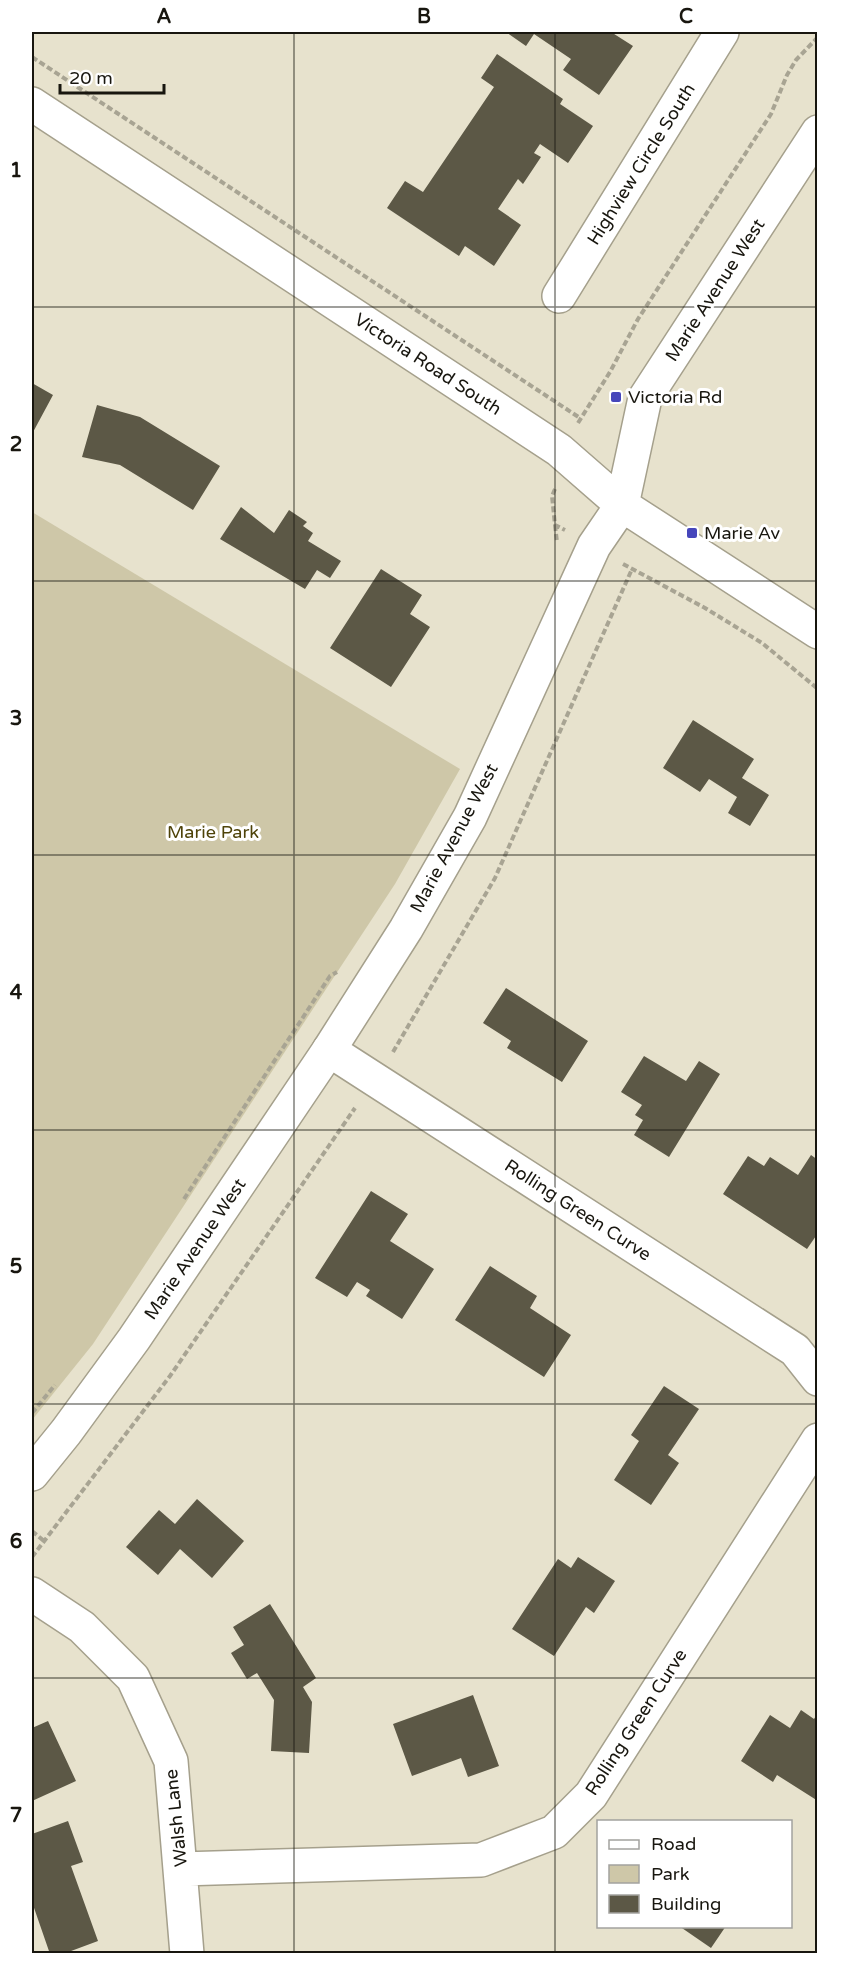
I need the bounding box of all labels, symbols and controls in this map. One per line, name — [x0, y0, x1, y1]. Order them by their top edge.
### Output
text: A — [157, 5, 172, 29]
text: B — [417, 5, 431, 29]
text: C — [679, 5, 693, 29]
scale bar — [60, 57, 164, 95]
text: 20 m — [69, 67, 113, 89]
street label: Highview Circle South — [582, 79, 700, 249]
text: 1 — [10, 159, 22, 183]
street label: Marie Avenue West — [661, 214, 769, 366]
street label: Victoria Road South — [350, 308, 506, 420]
place label: Victoria Rd — [628, 386, 722, 408]
marker: Victoria Rd — [609, 390, 623, 404]
text: 2 — [10, 433, 22, 457]
place label: Marie Av — [704, 522, 781, 544]
marker: Marie Av — [685, 526, 699, 540]
text: 3 — [10, 707, 22, 731]
street label: Marie Avenue West — [405, 760, 503, 916]
park label: Marie Park — [167, 821, 259, 843]
text: 4 — [10, 981, 23, 1005]
street label: Rolling Green Curve — [501, 1154, 655, 1266]
street label: Marie Avenue West — [140, 1174, 251, 1324]
text: 5 — [10, 1255, 22, 1279]
text: 6 — [10, 1530, 22, 1554]
street label: Rolling Green Curve — [580, 1645, 692, 1799]
street label: Walsh Lane — [160, 1768, 192, 1868]
text: 7 — [10, 1804, 22, 1828]
legend — [597, 1820, 792, 1928]
text: Road — [651, 1833, 696, 1855]
text: Park — [651, 1863, 690, 1885]
text: Building — [651, 1893, 721, 1915]

